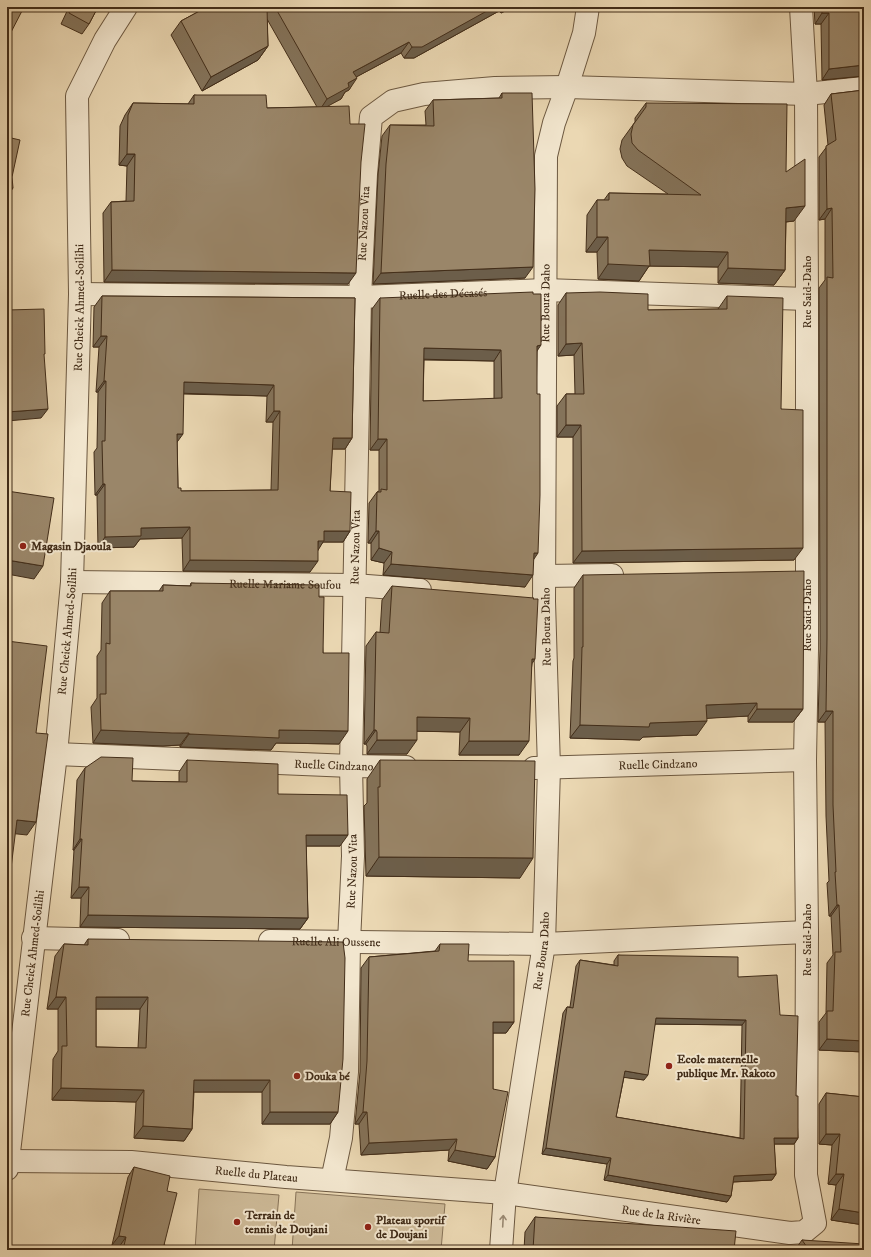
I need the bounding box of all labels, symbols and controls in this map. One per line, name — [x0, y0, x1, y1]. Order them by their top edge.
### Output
street label: Rue Nazou Vita — [355, 185, 373, 261]
street label: Rue Cheick Ahmed-Soilihi — [71, 244, 88, 372]
street label: Rue Said-Daho — [800, 255, 815, 328]
street label: Rue Boura Daho — [538, 264, 554, 343]
street label: Ruelle des Décasés — [399, 285, 487, 304]
street label: Rue Nazou Vita — [347, 509, 364, 585]
place label: Magasin Djaoula — [31, 539, 112, 554]
marker: Magasin Djaoula — [18, 541, 28, 551]
street label: Rue Cheick Ahmed-Soilihi — [55, 568, 80, 696]
street label: Ruelle Mariame Soufou — [229, 577, 341, 593]
street label: Rue Said-Daho — [800, 579, 815, 652]
street label: Rue Boura Daho — [538, 587, 555, 667]
street label: Ruelle Cindzano — [618, 756, 698, 774]
street label: Ruelle Cindzano — [294, 757, 374, 774]
street label: Rue Nazou Vita — [344, 833, 361, 909]
street label: Rue Cheick Ahmed-Soilihi — [18, 889, 48, 1018]
street label: Rue Said-Daho — [800, 903, 815, 976]
street label: Rue Boura Daho — [530, 911, 553, 991]
street label: Ruelle Ali Oussene — [291, 934, 381, 950]
place label: Ecole maternelle publique Mr. Rakoto — [676, 1052, 776, 1081]
marker: Ecole maternelle publique Mr. Rakoto — [664, 1061, 674, 1071]
place label: Douka bé — [305, 1069, 351, 1084]
marker: Douka bé — [292, 1071, 302, 1081]
street label: Ruelle du Plateau — [214, 1163, 299, 1186]
street label: Rue de la Rivière — [620, 1202, 702, 1228]
place label: Terrain de tennis de Doujani — [244, 1208, 327, 1237]
place label: Plateau sportif de Doujani — [376, 1213, 447, 1242]
one-way arrow — [500, 1215, 507, 1228]
marker: Terrain de tennis de Doujani — [232, 1217, 242, 1227]
marker: Plateau sportif de Doujani — [363, 1222, 373, 1232]

